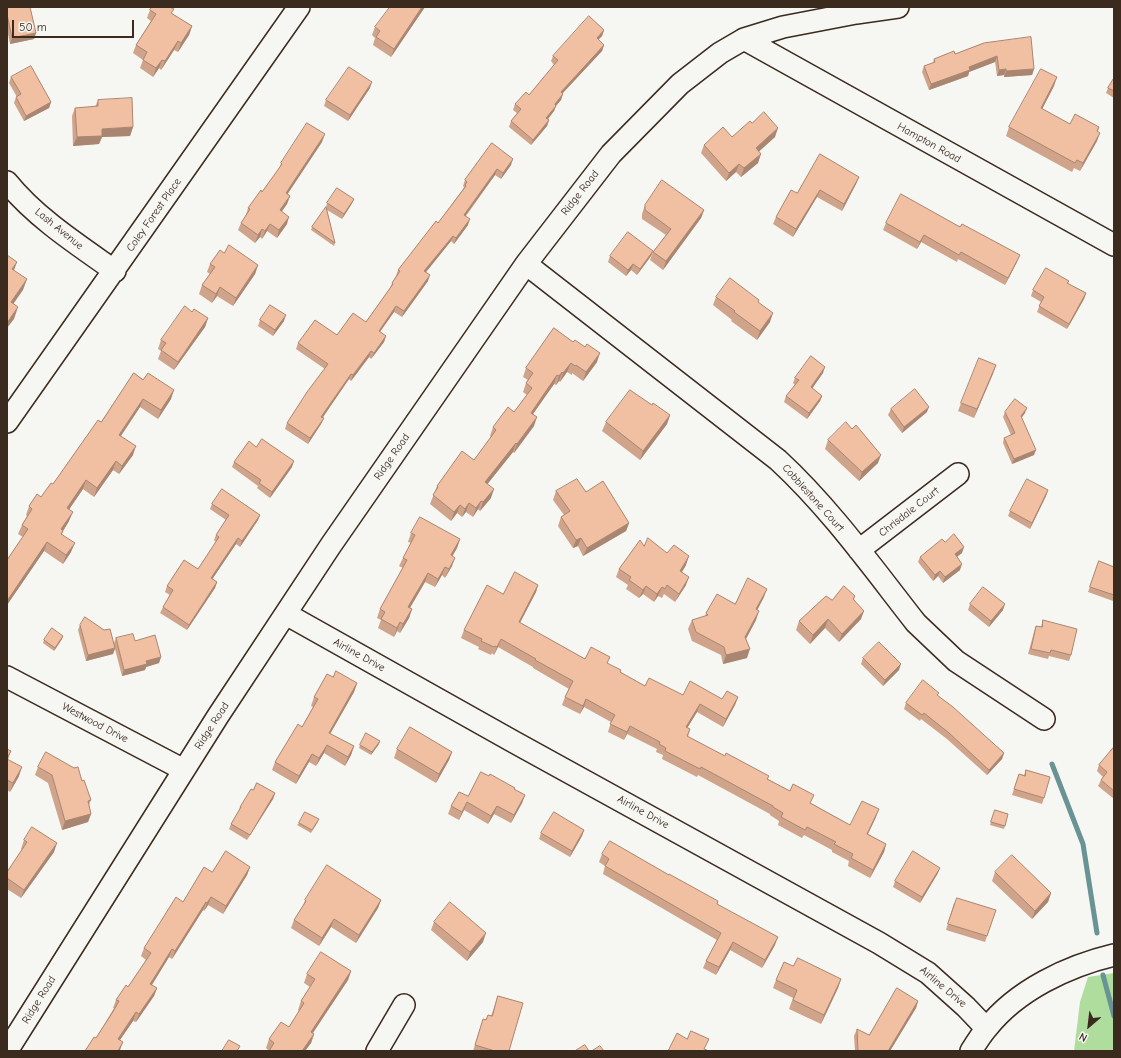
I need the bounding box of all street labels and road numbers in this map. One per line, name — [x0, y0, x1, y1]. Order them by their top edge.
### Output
street label: Hampton Road — [895, 120, 963, 166]
street label: Ridge Road — [558, 168, 602, 218]
street label: Coley Forest Place — [124, 176, 184, 254]
street label: Lash Avenue — [32, 205, 86, 253]
street label: Ridge Road — [371, 431, 413, 483]
street label: Cobblestone Court — [779, 461, 847, 535]
street label: Chrisdale Court — [876, 484, 942, 540]
street label: Airline Drive — [331, 635, 387, 675]
street label: Westwood Drive — [60, 700, 130, 746]
street label: Ridge Road — [192, 700, 232, 752]
street label: Airline Drive — [615, 792, 671, 832]
street label: Airline Drive — [917, 964, 969, 1010]
street label: Ridge Road — [19, 974, 59, 1026]

